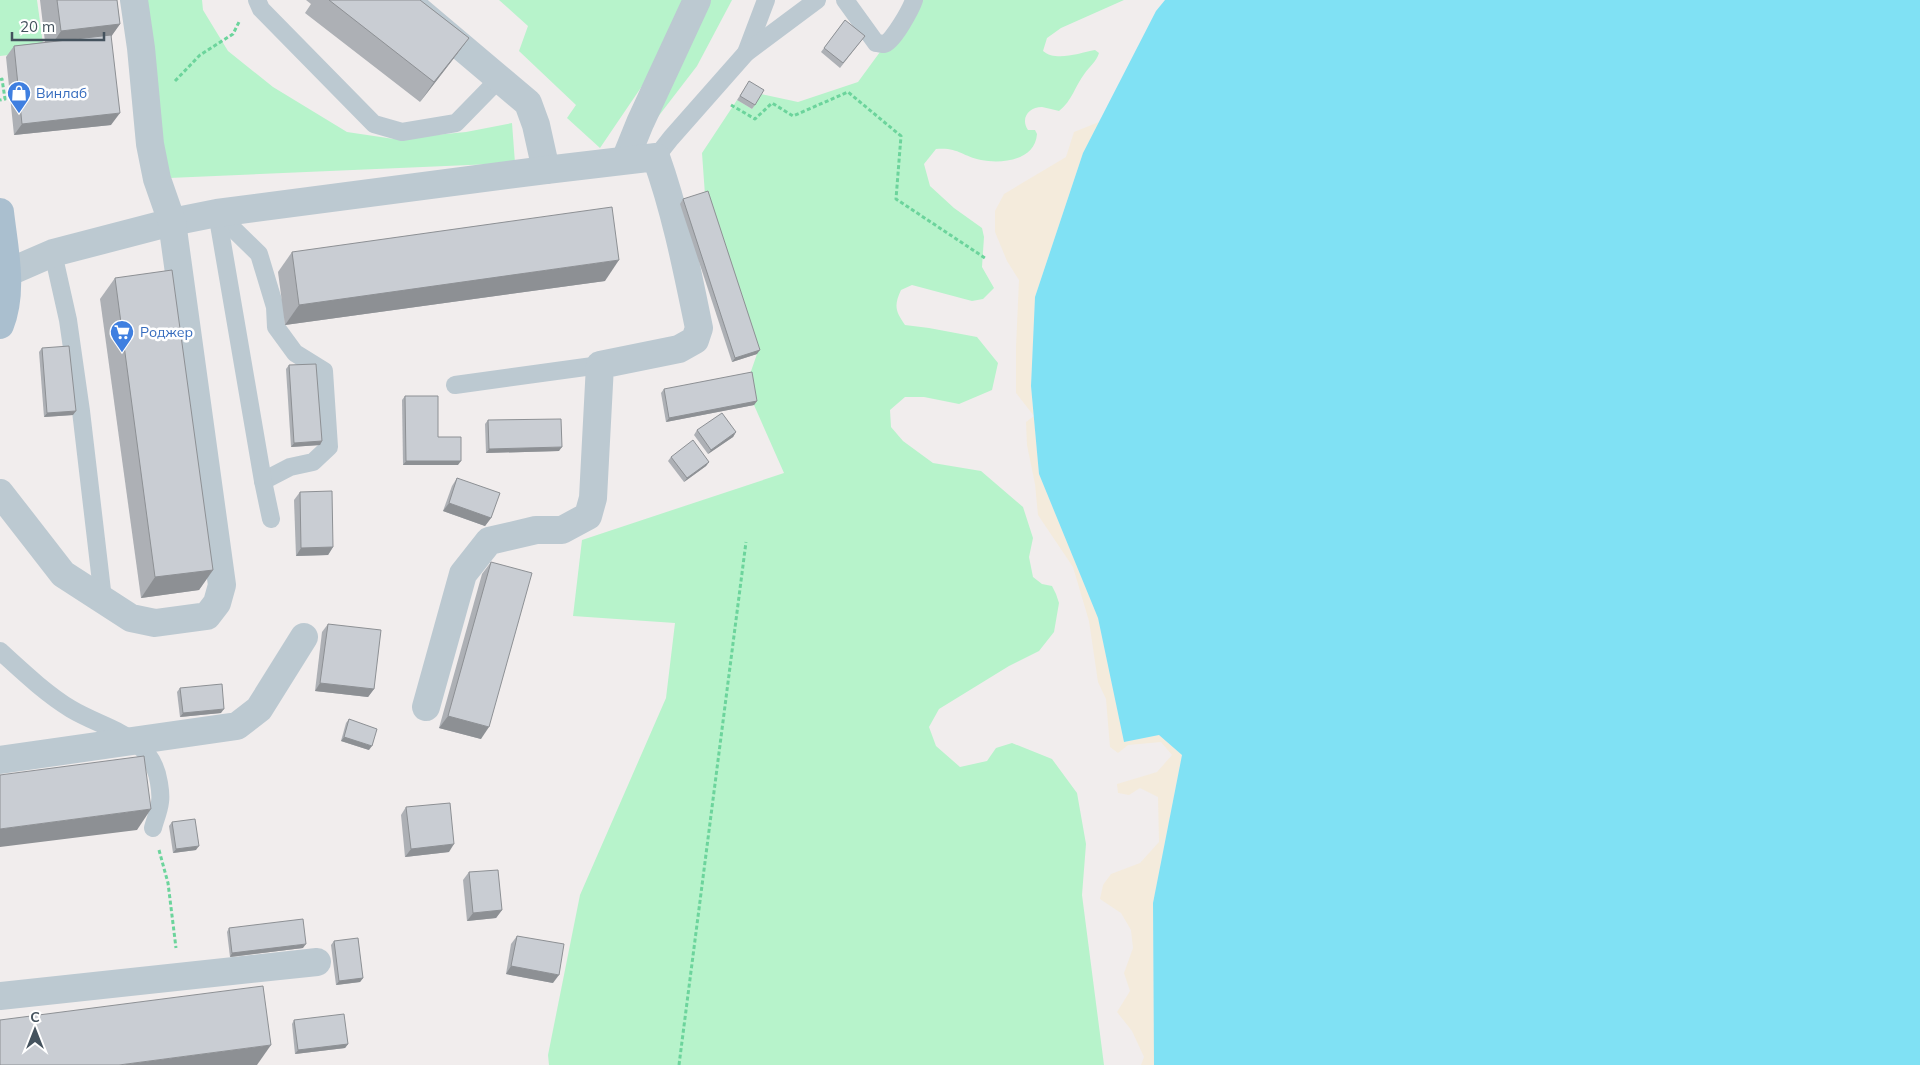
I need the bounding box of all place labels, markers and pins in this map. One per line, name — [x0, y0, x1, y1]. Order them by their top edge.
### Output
shop icon: Винлаб — [6, 80, 32, 114]
place label: Винлаб — [36, 84, 87, 102]
supermarket icon: Роджер — [109, 319, 135, 353]
place label: Роджер — [140, 323, 193, 341]

